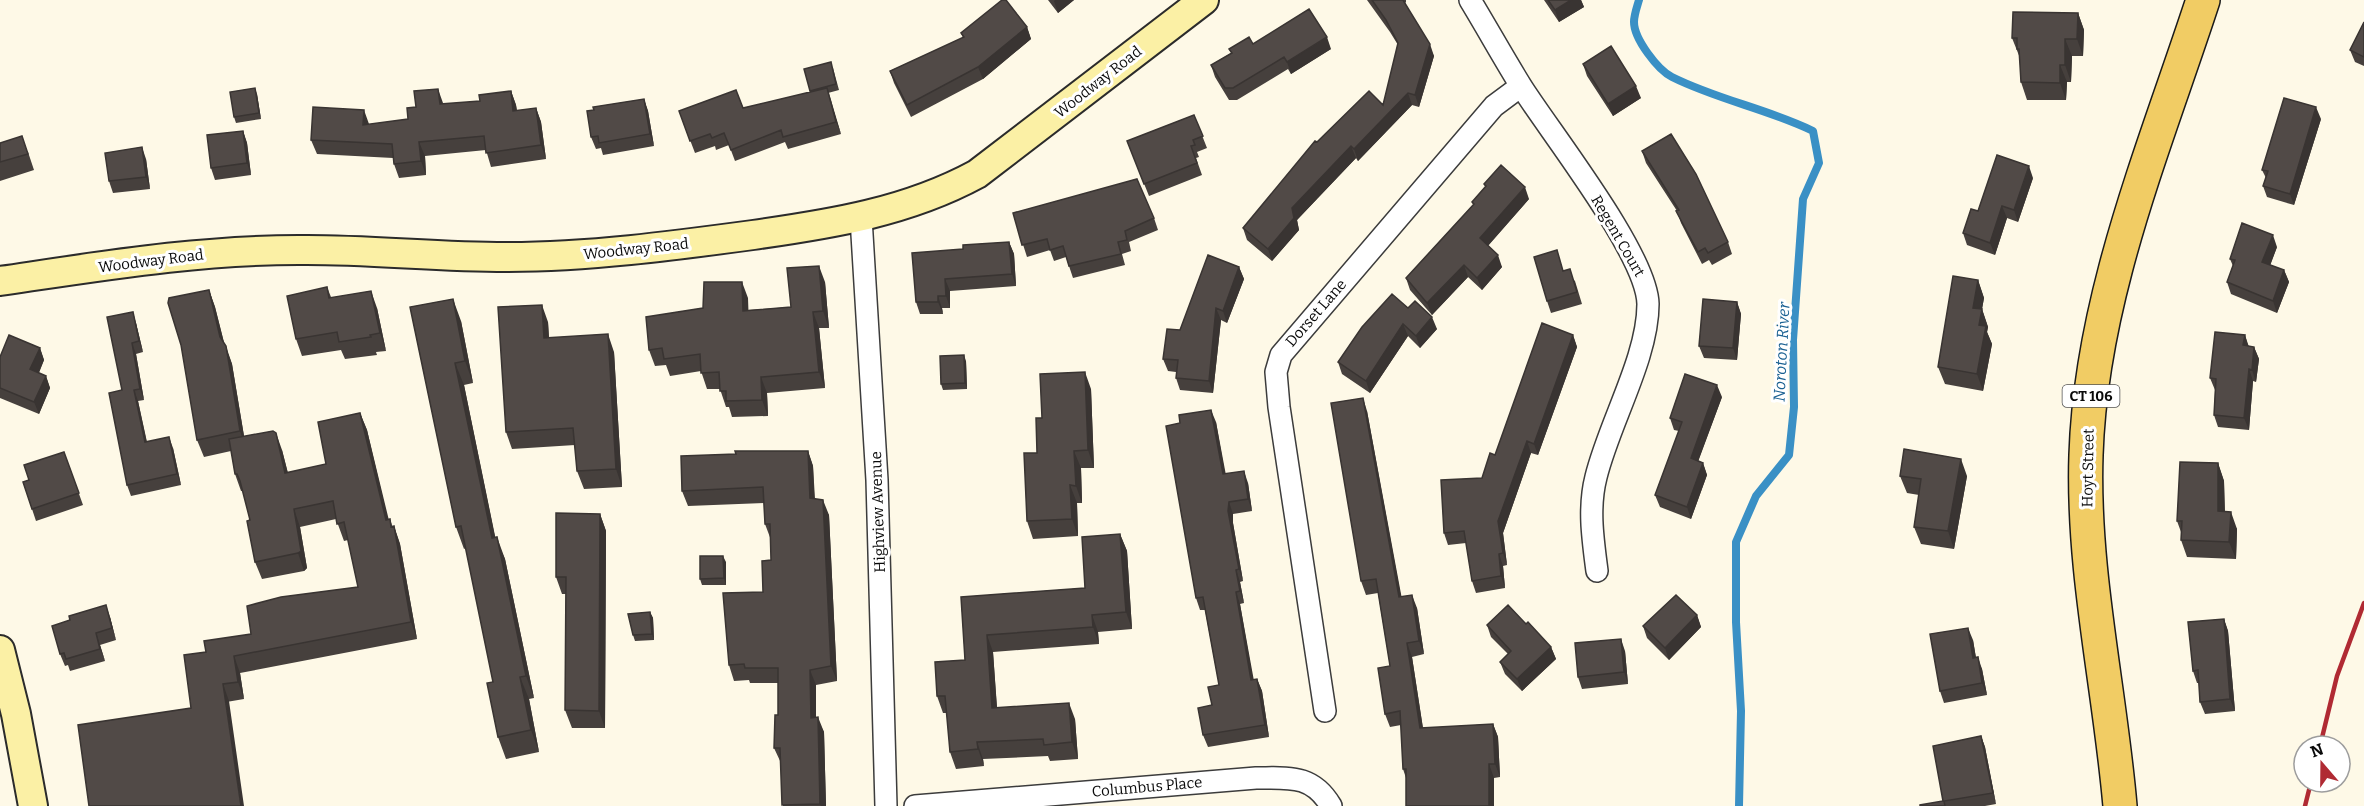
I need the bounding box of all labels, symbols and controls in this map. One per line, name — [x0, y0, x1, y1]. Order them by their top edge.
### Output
street label: Woodway Road — [1051, 42, 1145, 122]
street label: Regent Court — [1587, 192, 1649, 281]
street label: Woodway Road — [582, 235, 690, 263]
street label: Woodway Road — [97, 246, 205, 276]
street label: Dorset Lane — [1282, 276, 1350, 350]
water label: Noroton River — [1769, 300, 1794, 402]
road number: CT 106 — [2062, 385, 2120, 407]
street label: Hoyt Street — [2078, 428, 2098, 508]
street label: Highview Avenue — [867, 451, 889, 573]
north arrow — [2292, 734, 2352, 794]
text: N — [2308, 739, 2326, 761]
street label: Columbus Place — [1091, 773, 1203, 801]

